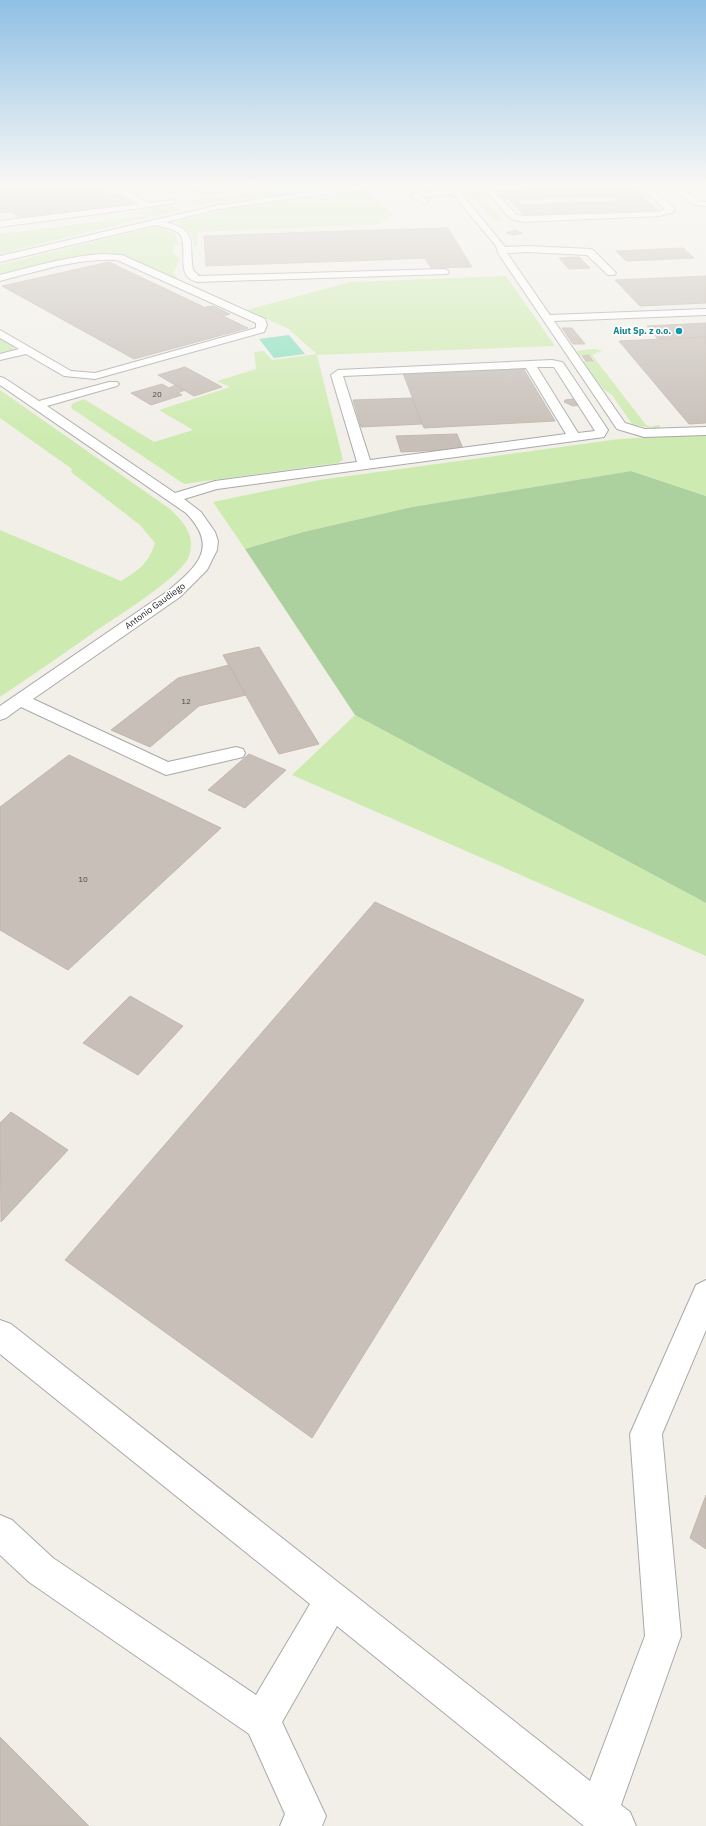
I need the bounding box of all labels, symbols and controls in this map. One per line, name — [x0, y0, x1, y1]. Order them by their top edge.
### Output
place label: Aiut Sp. z o.o. — [613, 325, 671, 336]
marker: Aiut Sp. z o.o. — [674, 326, 684, 336]
house number: 20 — [152, 389, 162, 399]
street label: Antonio Gaudiego — [122, 580, 187, 631]
house number: 12 — [181, 696, 191, 706]
house number: 10 — [78, 874, 88, 884]

